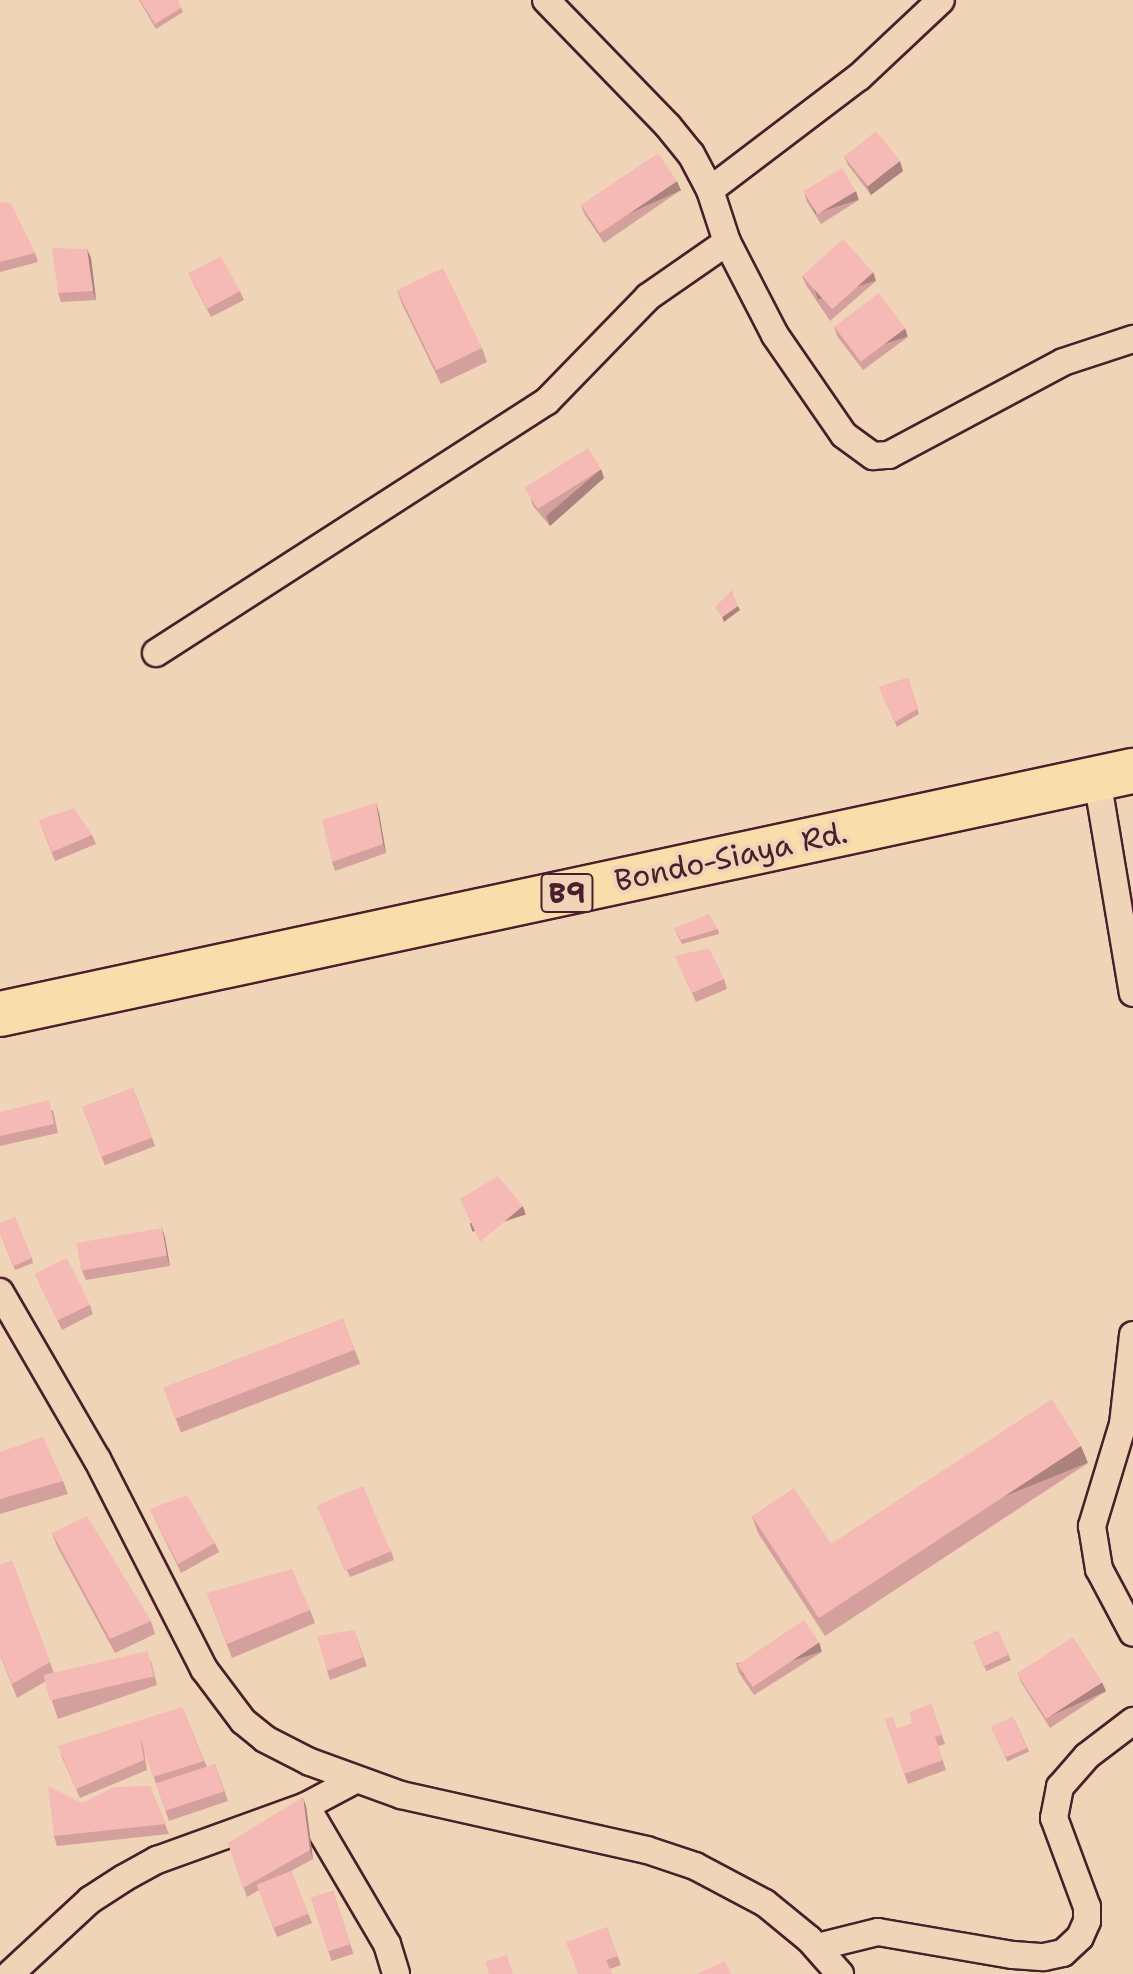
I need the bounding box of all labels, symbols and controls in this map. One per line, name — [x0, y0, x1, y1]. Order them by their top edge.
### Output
street label: Bondo-Siaya Rd. — [611, 815, 851, 899]
road number: B9 — [539, 869, 595, 917]

